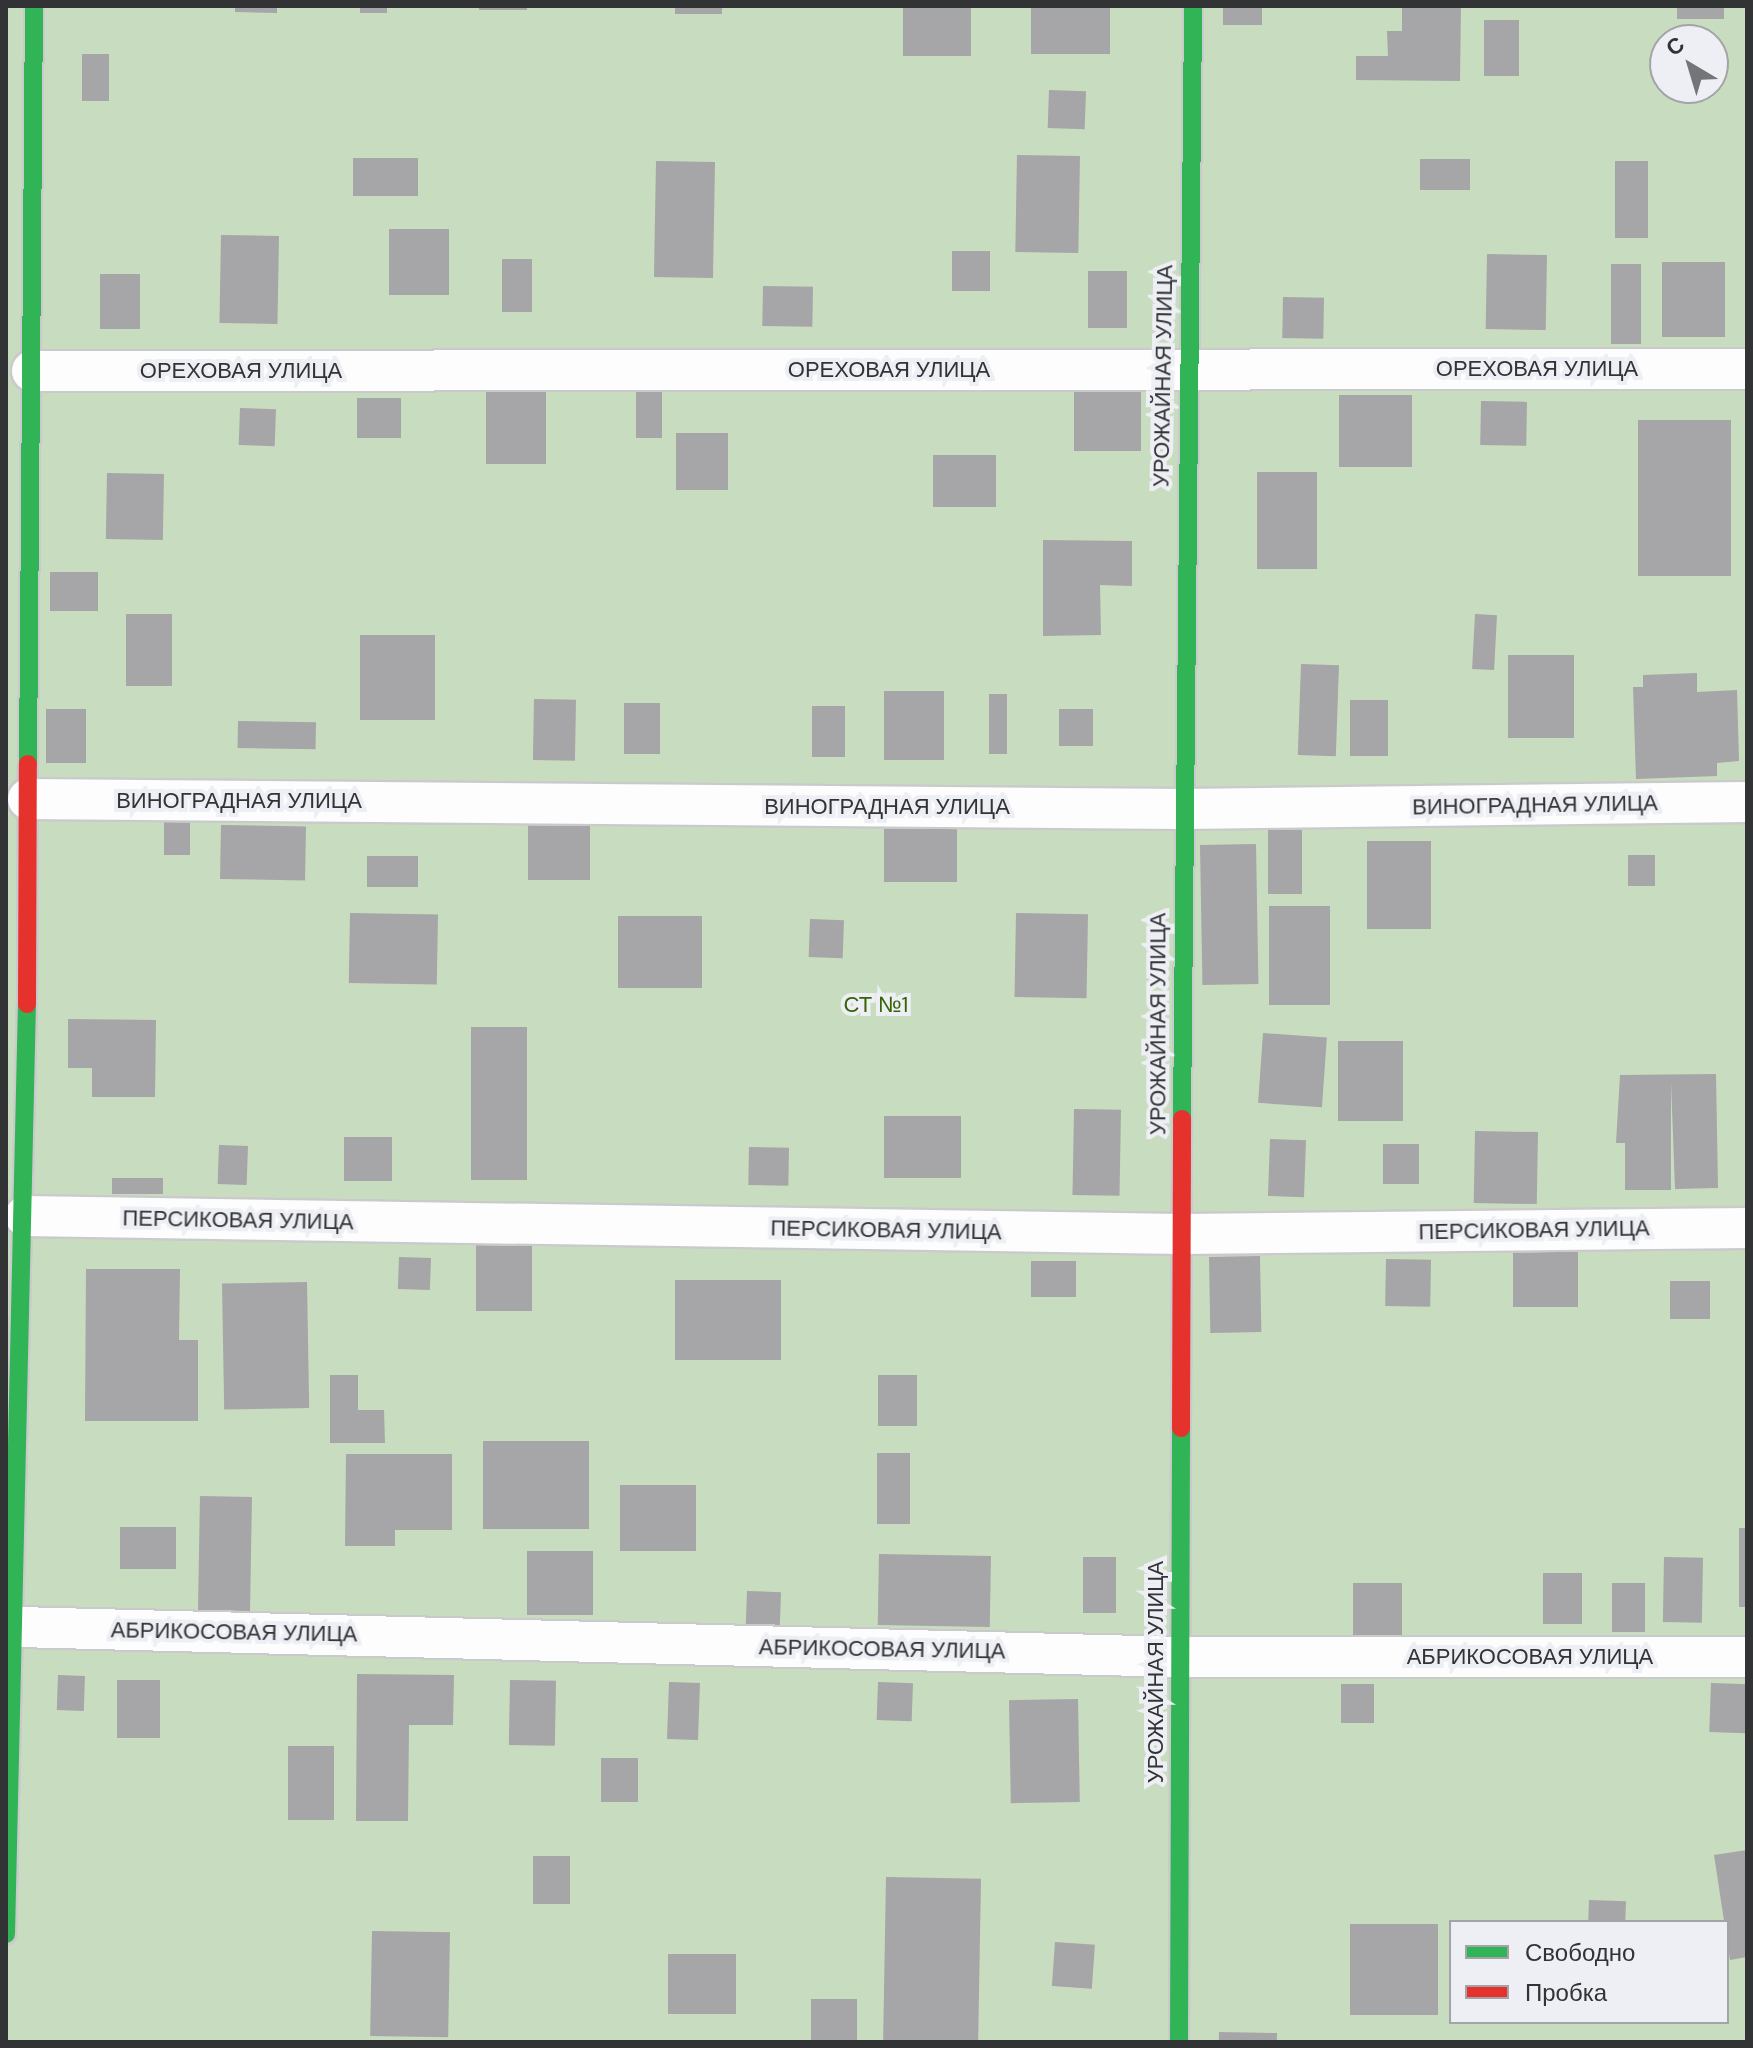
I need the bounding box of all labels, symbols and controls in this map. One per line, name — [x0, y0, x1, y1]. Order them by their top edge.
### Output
north arrow — [1649, 24, 1729, 104]
text: С — [1660, 30, 1690, 63]
street label: УРОЖАЙНАЯ УЛИЦА — [1148, 265, 1178, 487]
street label: ОРЕХОВАЯ УЛИЦА — [1436, 356, 1638, 382]
street label: ОРЕХОВАЯ УЛИЦА — [788, 357, 990, 383]
street label: ОРЕХОВАЯ УЛИЦА — [140, 358, 342, 384]
street label: ВИНОГРАДНАЯ УЛИЦА — [116, 788, 362, 814]
street label: ВИНОГРАДНАЯ УЛИЦА — [1412, 790, 1658, 820]
street label: ВИНОГРАДНАЯ УЛИЦА — [764, 794, 1010, 820]
street label: УРОЖАЙНАЯ УЛИЦА — [1145, 913, 1171, 1135]
park label: СТ №1 — [844, 992, 908, 1018]
street label: ПЕРСИКОВАЯ УЛИЦА — [122, 1205, 354, 1235]
street label: ПЕРСИКОВАЯ УЛИЦА — [770, 1215, 1002, 1245]
street label: ПЕРСИКОВАЯ УЛИЦА — [1418, 1215, 1650, 1245]
street label: УРОЖАЙНАЯ УЛИЦА — [1143, 1561, 1169, 1783]
street label: АБРИКОСОВАЯ УЛИЦА — [110, 1617, 358, 1647]
street label: АБРИКОСОВАЯ УЛИЦА — [758, 1634, 1006, 1664]
street label: АБРИКОСОВАЯ УЛИЦА — [1407, 1644, 1653, 1670]
legend — [1449, 1920, 1729, 2024]
text: Свободно — [1525, 1937, 1635, 1968]
text: Пробка — [1525, 1977, 1607, 2008]

